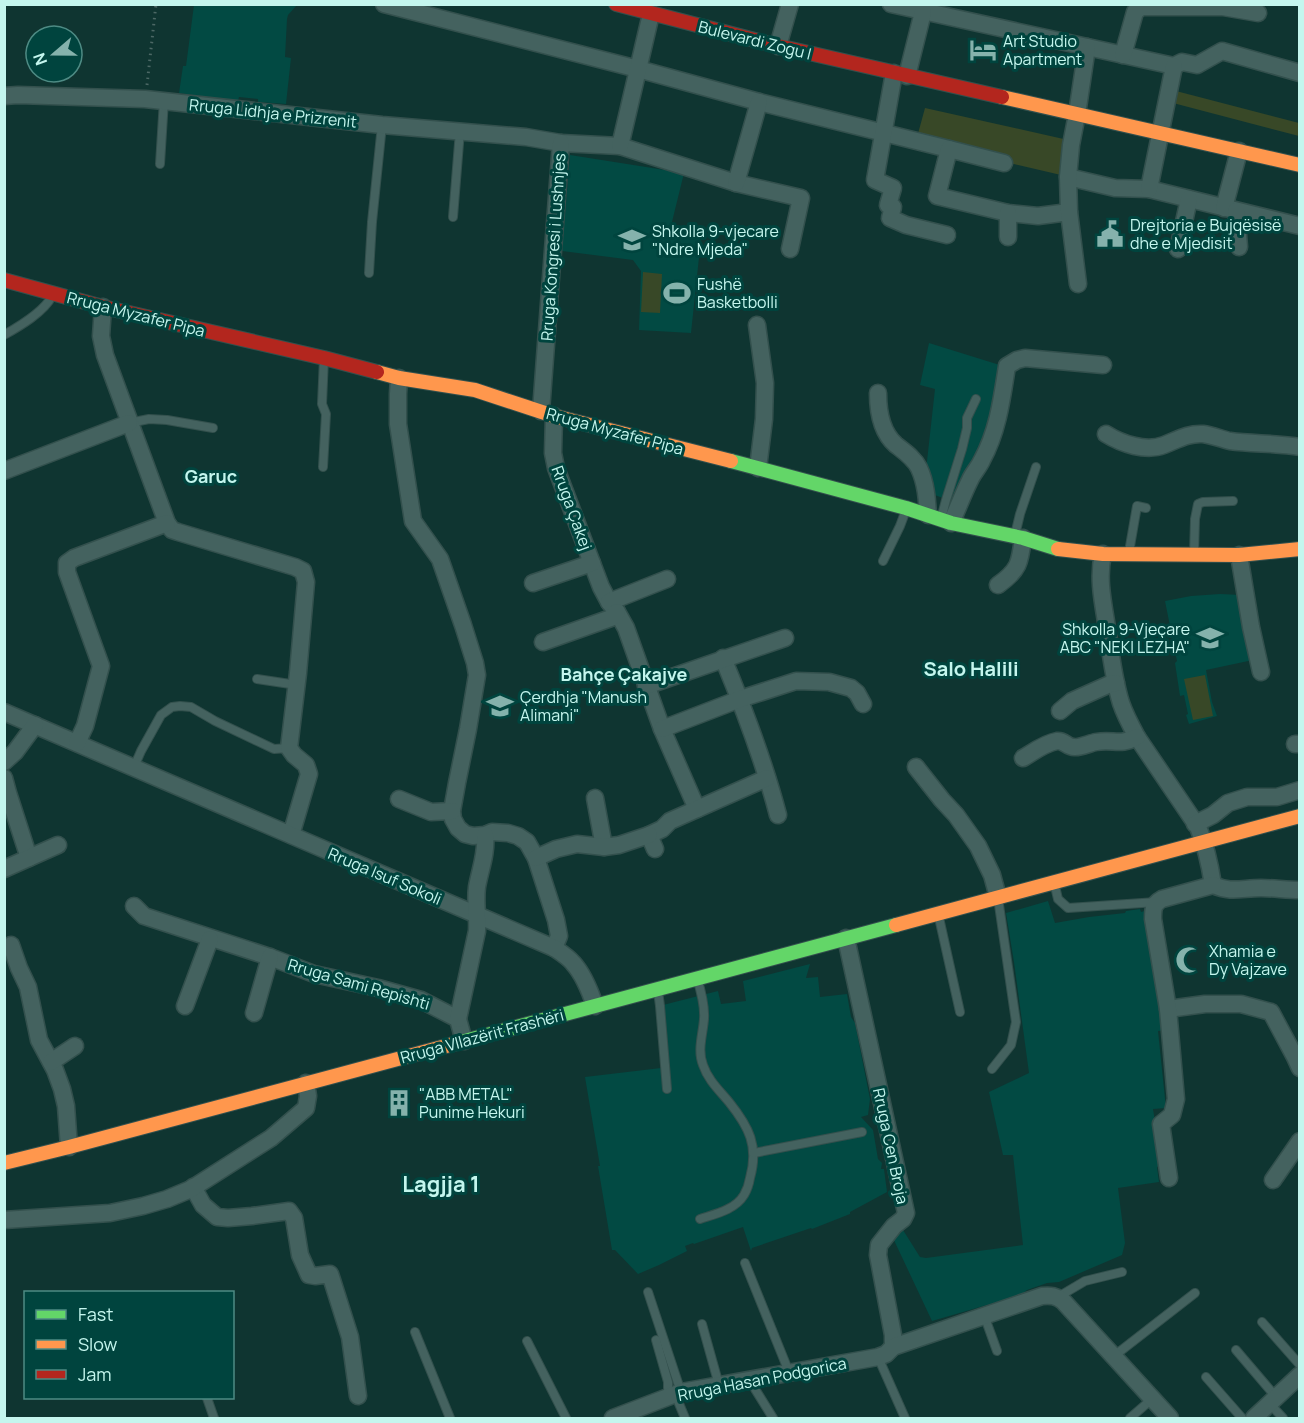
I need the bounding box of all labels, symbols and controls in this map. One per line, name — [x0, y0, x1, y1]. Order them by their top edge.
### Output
street label: Bulevardi Zogu I — [696, 15, 814, 65]
north arrow — [24, 24, 84, 84]
place label: Art Studio Apartment — [1003, 30, 1082, 70]
hotel icon: Art Studio Apartment — [968, 35, 998, 65]
text: N — [28, 50, 52, 68]
street label: Rruga Lidhja e Prizrenit — [188, 93, 358, 133]
street label: Rruga Kongresi i Lushnjes — [535, 152, 571, 342]
place label: Drejtoria e Bujqësisë dhe e Mjedisit — [1130, 214, 1281, 254]
public building icon: Drejtoria e Bujqësisë dhe e Mjedisit — [1095, 219, 1125, 249]
place label: Shkolla 9-vjecare "Ndre Mjeda" — [652, 220, 779, 260]
school or university icon: Shkolla 9-vjecare "Ndre Mjeda" — [617, 225, 647, 255]
place label: Fushë Basketbolli — [697, 273, 778, 313]
sports icon: Fushë Basketbolli — [662, 278, 692, 308]
street label: Rruga Myzafer Pipa — [65, 286, 207, 342]
street label: Rruga Myzafer Pipa — [544, 402, 686, 460]
street label: Rruga Çakej — [547, 463, 597, 553]
district label: Garuc — [185, 464, 237, 488]
place label: Shkolla 9-Vjeçare ABC "NEKI LEZHA" — [1060, 618, 1190, 658]
school or university icon: Shkolla 9-Vjeçare ABC "NEKI LEZHA" — [1195, 623, 1225, 653]
district label: Salo Halili — [923, 655, 1019, 682]
district label: Bahçe Çakajve — [561, 662, 688, 686]
place label: Çerdhja "Manush Alimani" — [520, 686, 647, 726]
school or university icon: Çerdhja "Manush Alimani" — [485, 691, 515, 721]
street label: Rruga Isuf Sokoli — [325, 842, 445, 910]
place label: Xhamia e Dy Vajzave — [1209, 940, 1287, 980]
mosque icon: Xhamia e Dy Vajzave — [1174, 945, 1204, 975]
street label: Rruga Sami Repishti — [285, 953, 433, 1015]
street label: Rruga Vllazërit Frashëri — [398, 1004, 566, 1068]
place label: "ABB METAL" Punime Hekuri — [419, 1083, 525, 1123]
street label: Rruga Cen Broja — [868, 1086, 914, 1206]
building icon: "ABB METAL" Punime Hekuri — [384, 1088, 414, 1118]
district label: Lagjja 1 — [402, 1169, 480, 1199]
legend — [24, 1291, 234, 1399]
text: Fast — [78, 1302, 113, 1326]
text: Slow — [78, 1332, 118, 1356]
street label: Rruga Hasan Podgorica — [676, 1352, 848, 1406]
text: Jam — [78, 1362, 112, 1386]

